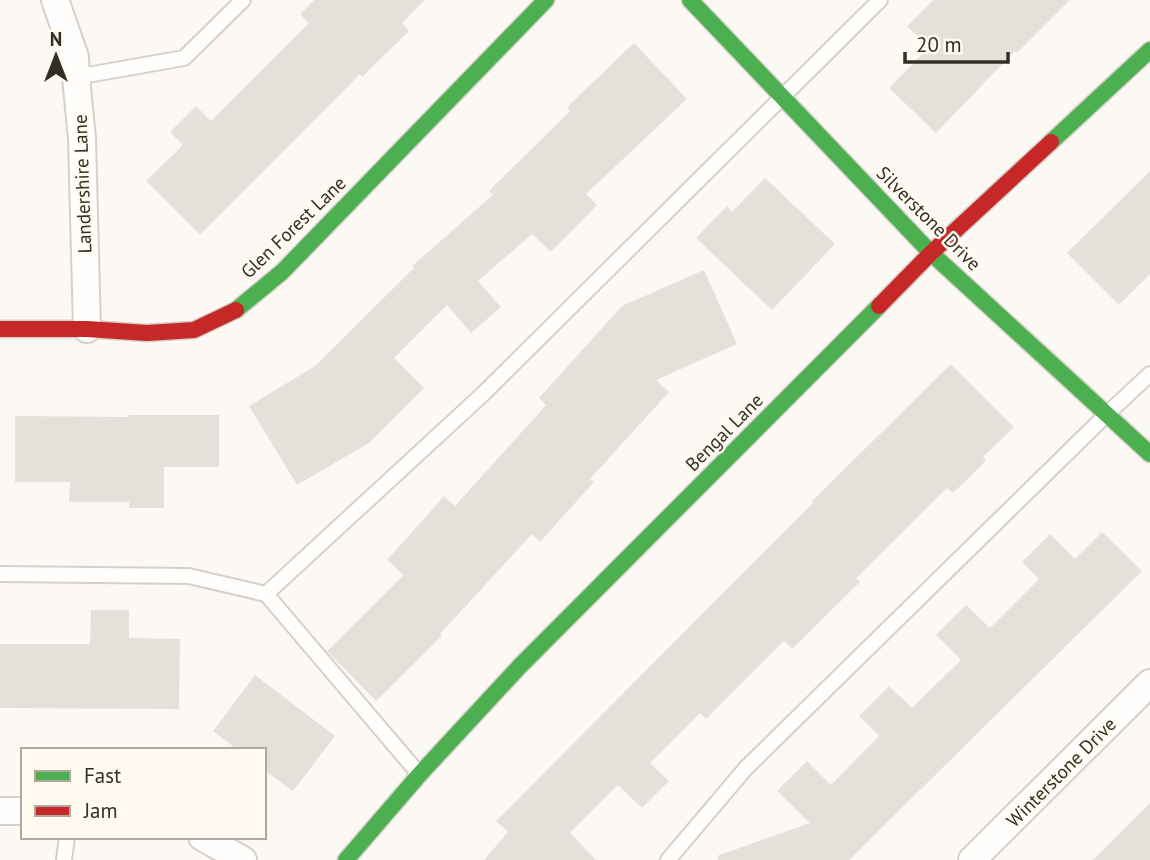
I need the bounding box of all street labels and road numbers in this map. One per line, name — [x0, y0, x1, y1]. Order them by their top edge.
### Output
street label: Landershire Lane — [68, 114, 96, 254]
street label: Silverstone Drive — [872, 161, 986, 275]
street label: Glen Forest Lane — [235, 171, 351, 283]
street label: Bengal Lane — [680, 388, 768, 476]
street label: Winterstone Drive — [1001, 712, 1121, 832]

